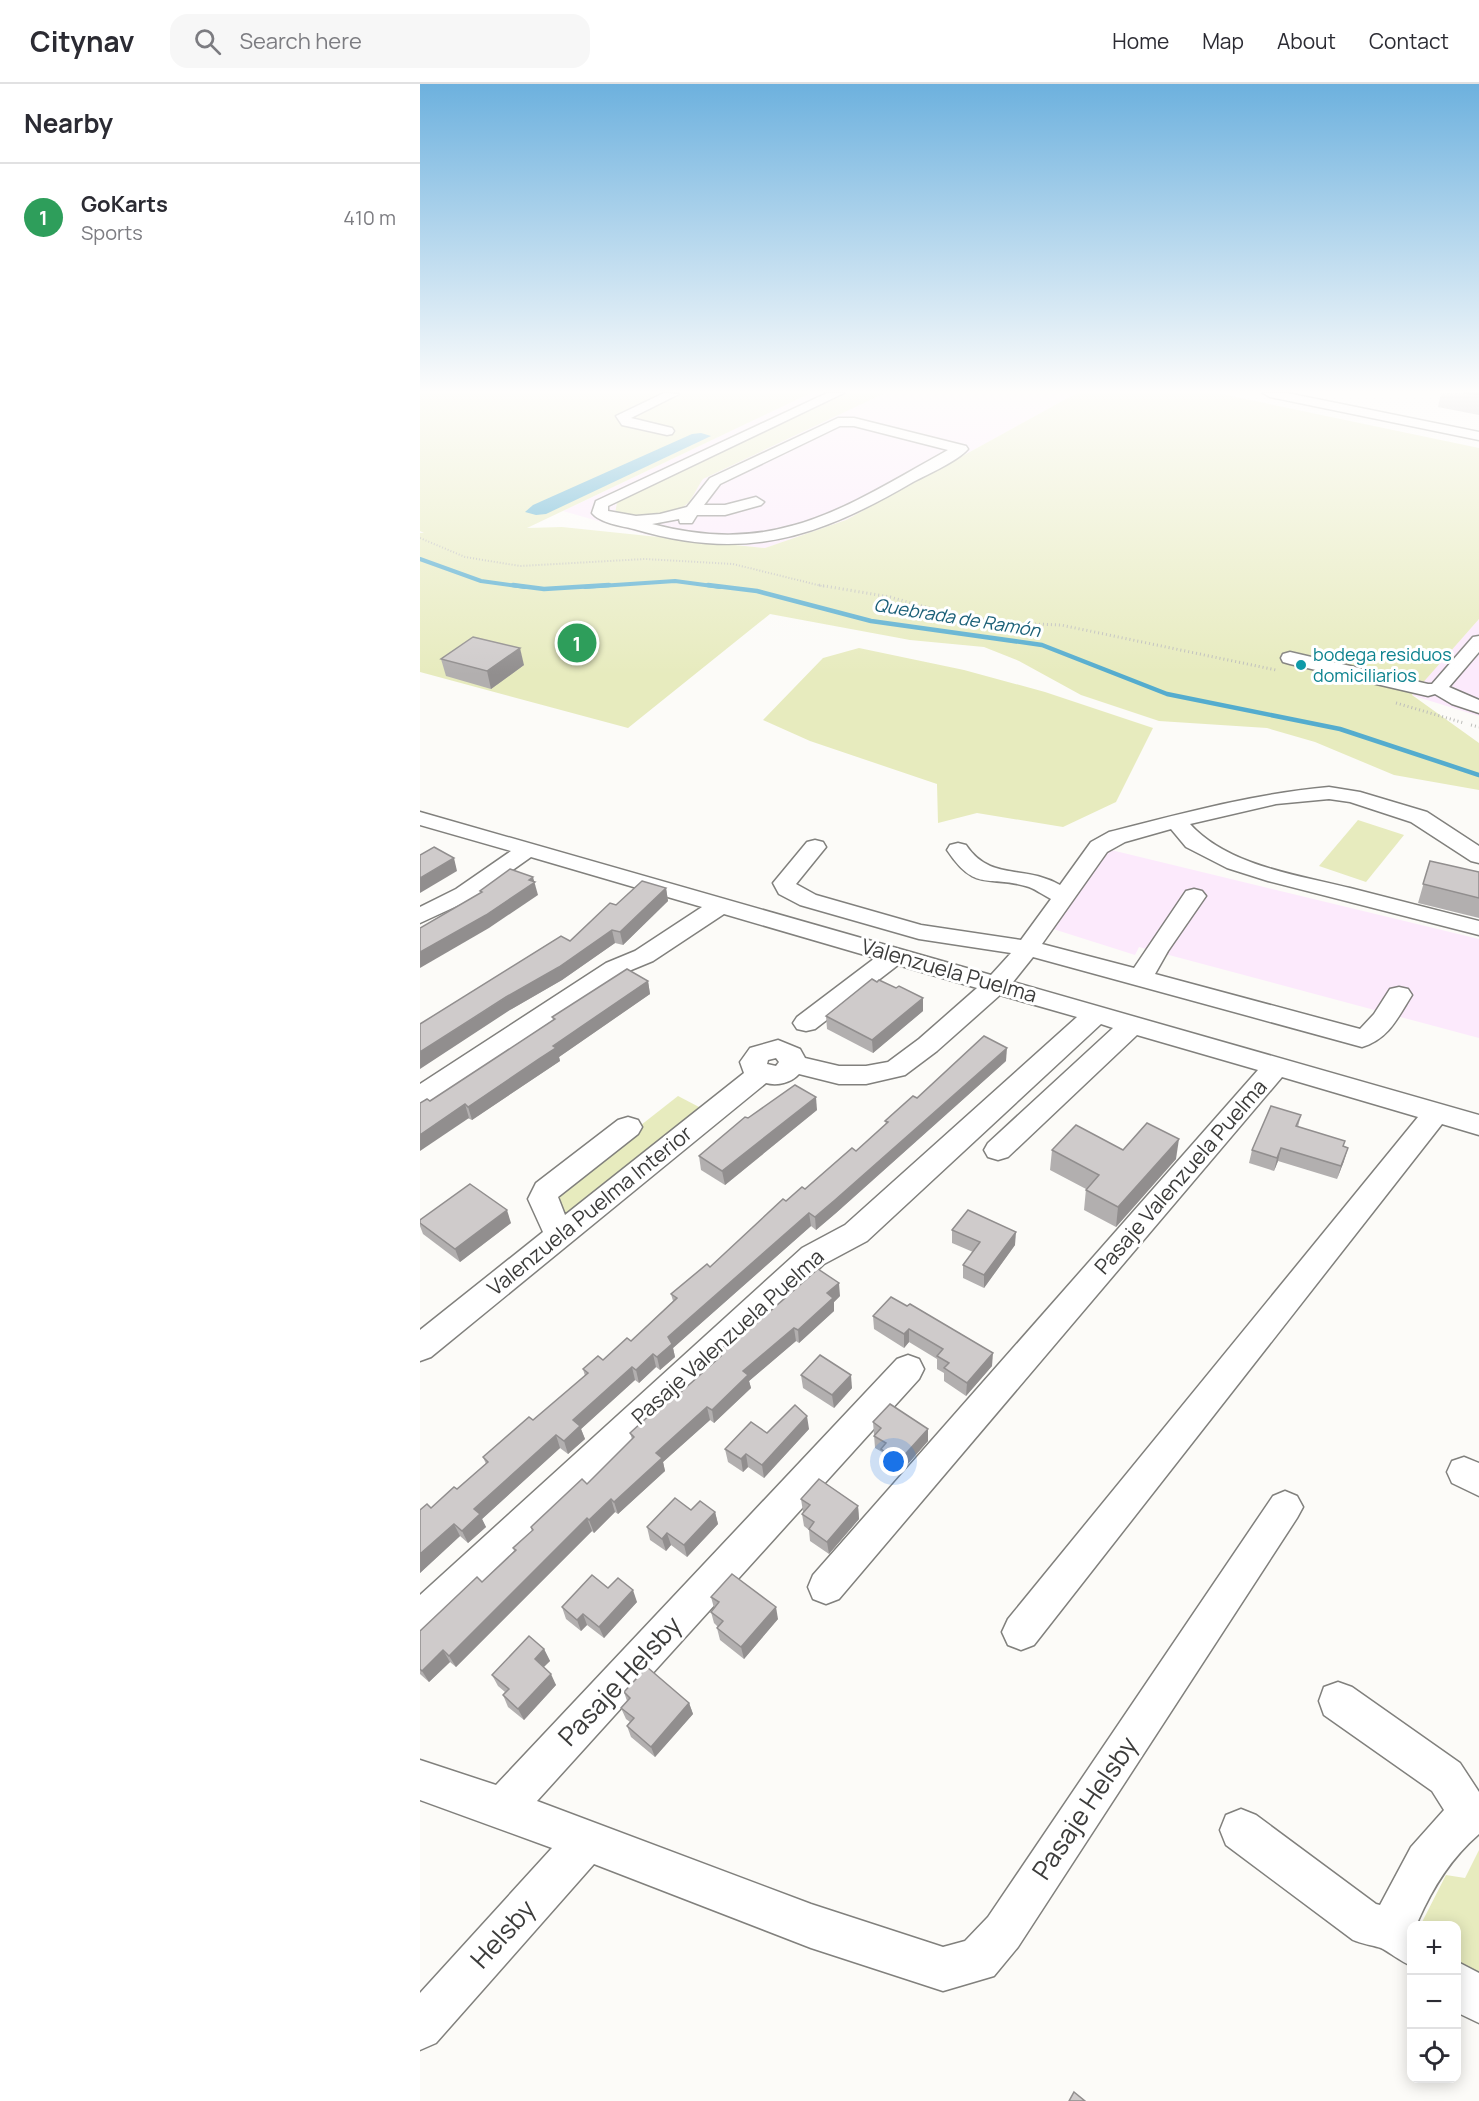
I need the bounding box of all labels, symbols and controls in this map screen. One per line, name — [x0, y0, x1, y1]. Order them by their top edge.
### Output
search box — [170, 14, 590, 68]
text: Citynav — [30, 22, 134, 60]
icon: search — [191, 25, 224, 58]
text: Search here — [239, 26, 362, 56]
text: Home — [1112, 27, 1169, 55]
text: Map — [1202, 27, 1244, 55]
text: About — [1277, 27, 1336, 55]
text: Contact — [1369, 27, 1449, 55]
text: Nearby — [24, 105, 113, 141]
text: GoKarts — [81, 189, 168, 219]
text: 1 — [39, 204, 48, 231]
text: 410 m — [343, 204, 396, 231]
text: Sports — [81, 219, 143, 246]
water label: Quebrada de Ramón — [872, 592, 1043, 642]
pin: 1 — [558, 620, 596, 666]
place label: bodega residuos domiciliarios — [1313, 642, 1452, 687]
marker: bodega residuos domiciliarios — [1294, 658, 1308, 672]
street label: Valenzuela Puelma — [858, 932, 1040, 1008]
street label: Pasaje Valenzuela Puelma — [1088, 1073, 1273, 1280]
street label: Valenzuela Puelma Interior — [481, 1119, 698, 1301]
street label: Pasaje Valenzuela Puelma — [625, 1242, 829, 1430]
your location — [879, 1447, 908, 1476]
street label: Pasaje Helsby — [550, 1607, 689, 1753]
street label: Pasaje Helsby — [1023, 1728, 1146, 1886]
street label: Helsby — [462, 1891, 543, 1976]
map controls — [1407, 1921, 1461, 2083]
button: + — [1407, 1921, 1461, 1975]
button: − — [1407, 1975, 1461, 2029]
button: locate — [1407, 2029, 1461, 2083]

